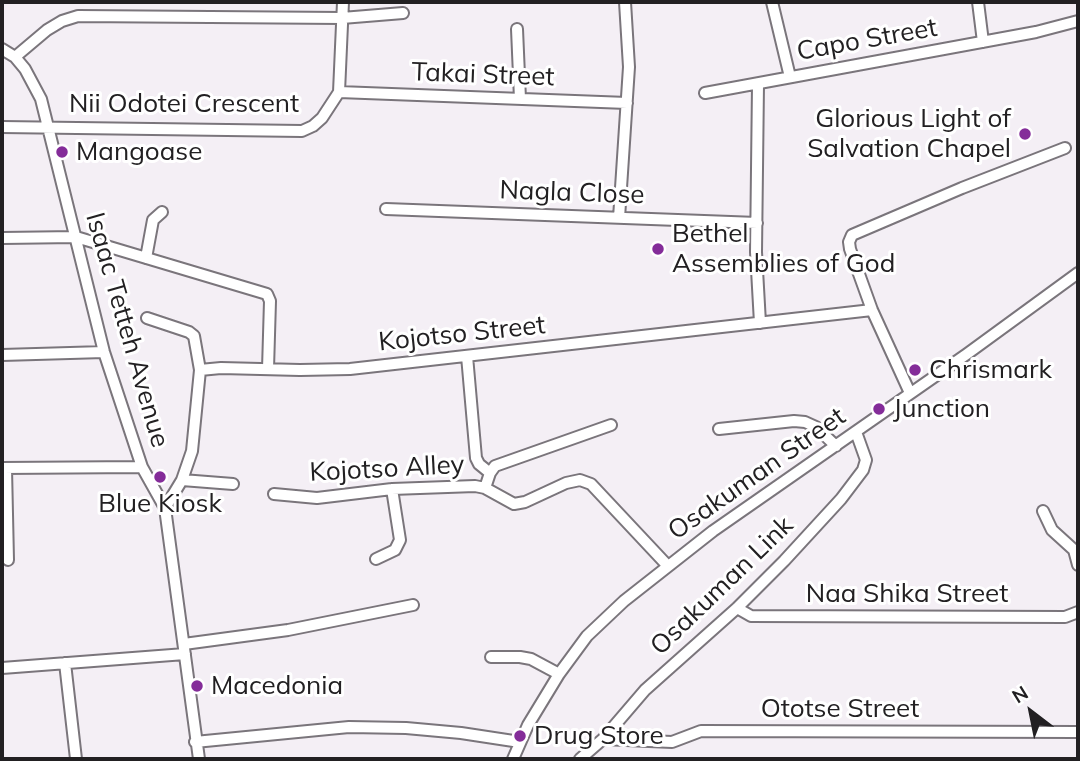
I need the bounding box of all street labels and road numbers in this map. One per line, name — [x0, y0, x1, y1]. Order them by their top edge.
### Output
street label: Capo Street — [794, 12, 940, 68]
street label: Takai Street — [411, 57, 555, 93]
street label: Nii Odotei Crescent — [69, 88, 299, 120]
street label: Nagla Close — [499, 175, 645, 211]
street label: Isaac Tetteh Avenue — [79, 209, 175, 451]
street label: Kojotso Street — [377, 310, 547, 358]
street label: Osakuman Street — [662, 401, 852, 547]
street label: Kojotso Alley — [309, 449, 465, 489]
street label: Osakuman Link — [644, 510, 800, 662]
street label: Naa Shika Street — [806, 578, 1008, 610]
street label: Ototse Street — [761, 693, 919, 725]

